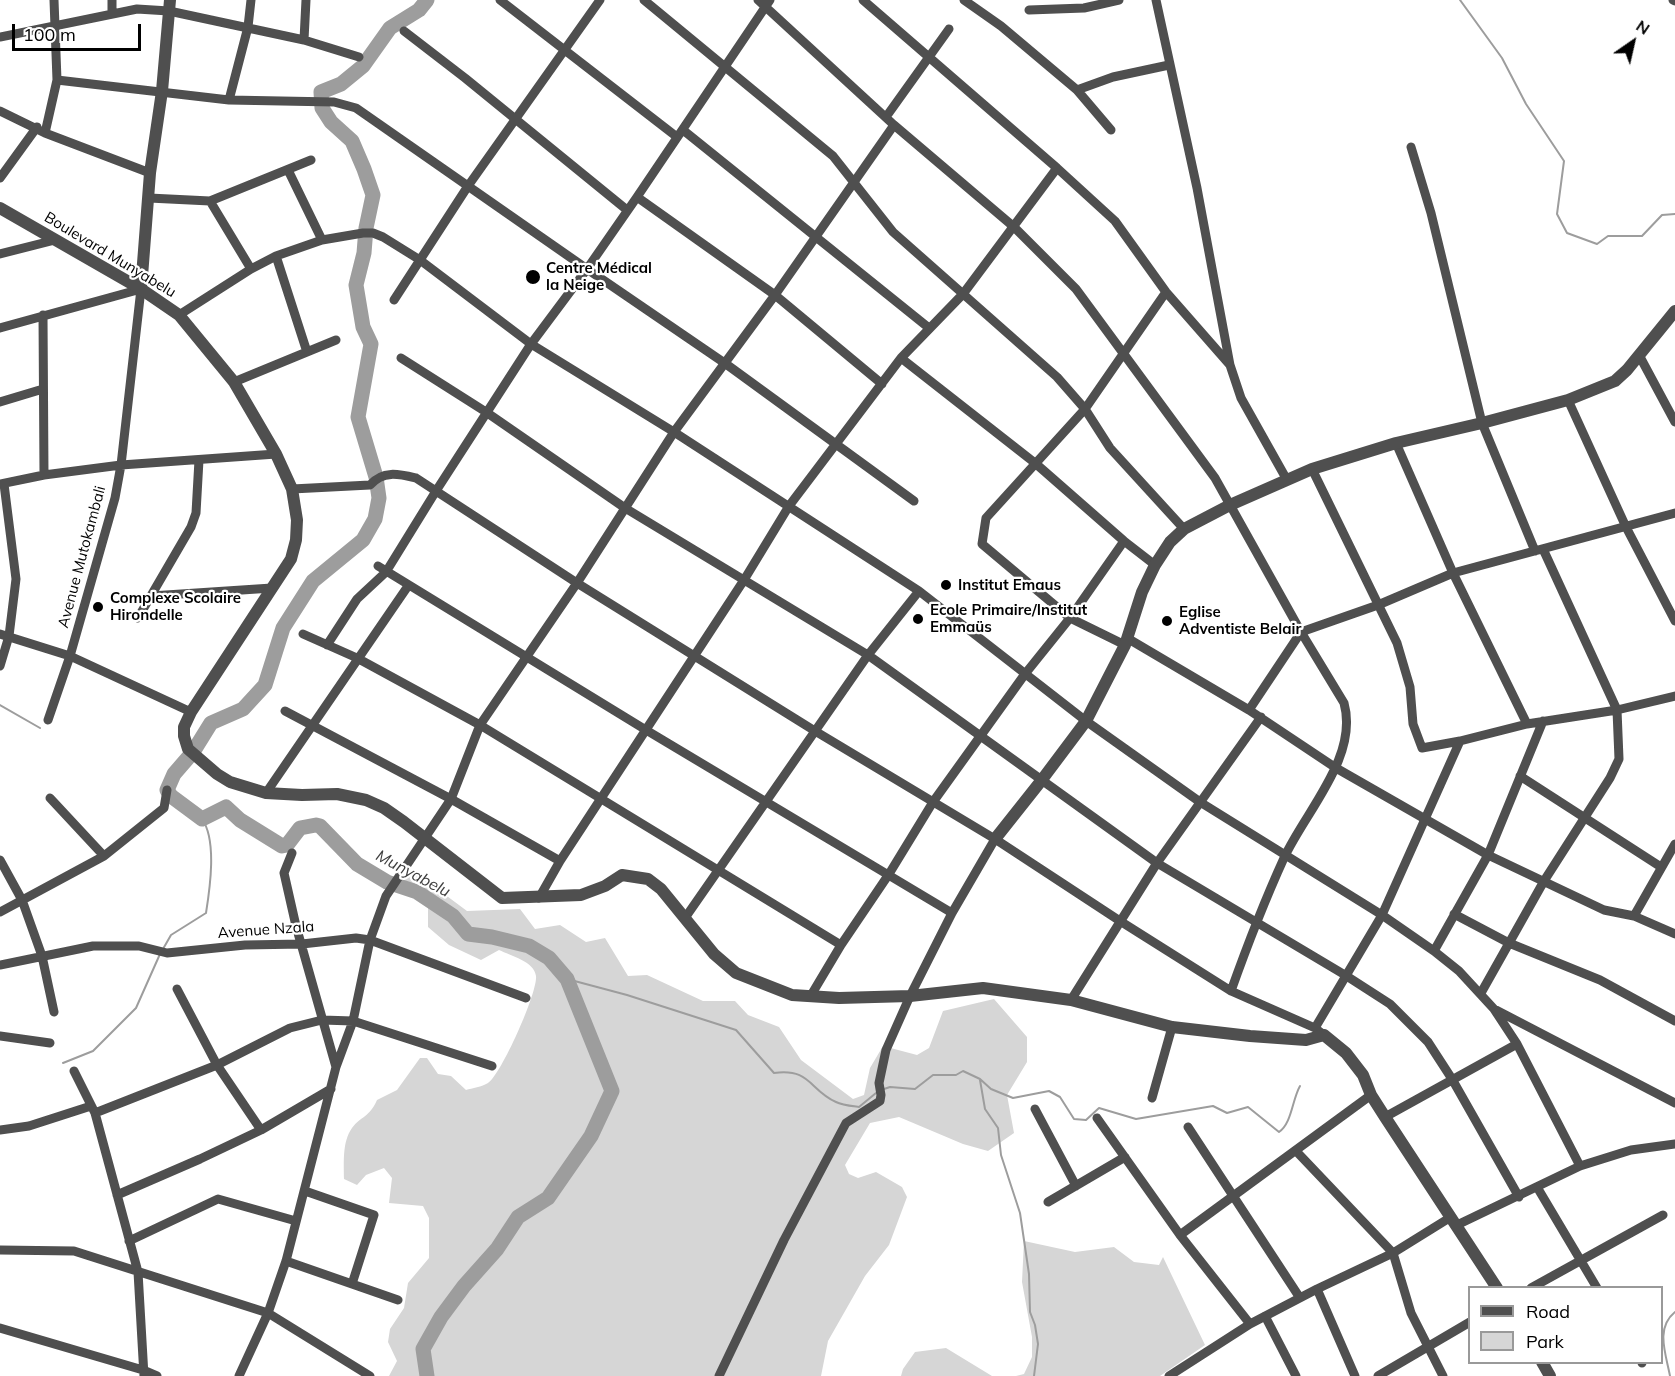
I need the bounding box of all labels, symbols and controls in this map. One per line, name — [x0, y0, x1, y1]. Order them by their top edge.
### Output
scale bar — [15, 12, 144, 50]
north arrow — [1603, 12, 1663, 72]
text: N — [1632, 15, 1654, 39]
text: 100 m — [23, 23, 76, 46]
street label: Boulevard Munyabelu — [41, 209, 179, 301]
place label: Centre Médical la Neige — [546, 259, 652, 294]
marker: Centre Médical la Neige — [524, 268, 542, 286]
street label: Avenue Mutokambali — [54, 484, 110, 630]
place label: Institut Emaus — [958, 576, 1061, 594]
marker: Institut Emaus — [939, 578, 953, 592]
place label: Complexe Scolaire Hirondelle — [110, 589, 241, 624]
marker: Complexe Scolaire Hirondelle — [91, 600, 105, 614]
place label: Ecole Primaire/Institut Emmaüs — [930, 601, 1087, 636]
place label: Eglise Adventiste Belair — [1179, 603, 1301, 638]
marker: Ecole Primaire/Institut Emmaüs — [911, 612, 925, 626]
marker: Eglise Adventiste Belair — [1160, 614, 1174, 628]
water label: Munyabelu — [372, 846, 454, 902]
street label: Avenue Nzala — [217, 918, 315, 942]
legend — [1468, 1286, 1663, 1364]
text: Road — [1526, 1300, 1570, 1323]
text: Park — [1526, 1330, 1564, 1353]

